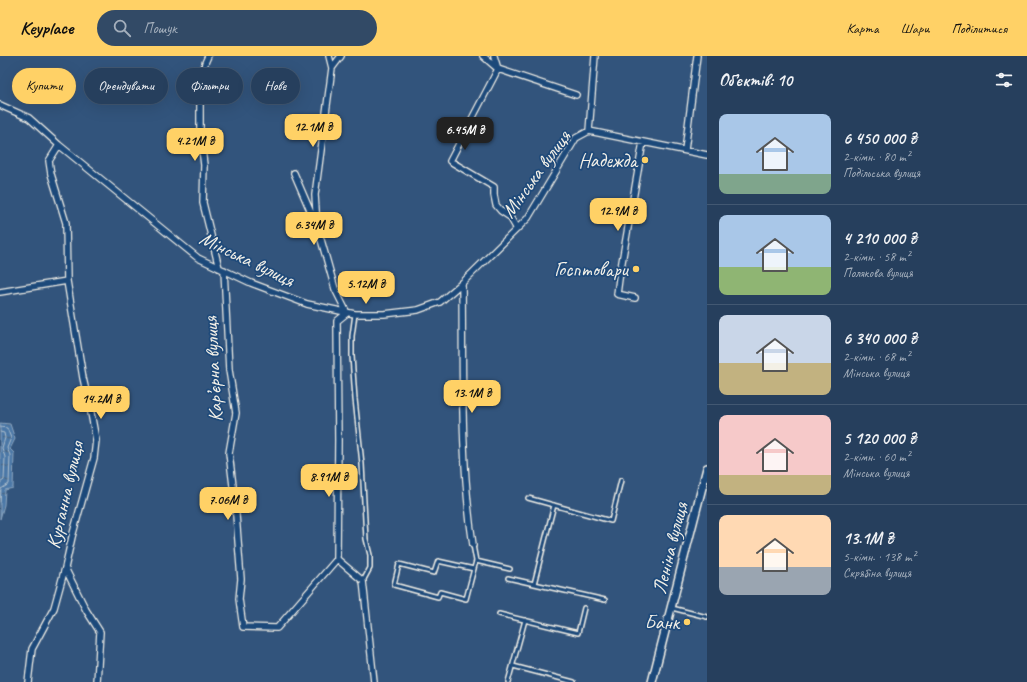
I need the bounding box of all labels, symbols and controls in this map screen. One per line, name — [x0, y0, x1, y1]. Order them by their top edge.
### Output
search box — [97, 10, 377, 46]
text: Keyplace — [20, 16, 73, 40]
icon: search — [111, 17, 133, 39]
text: Пошук — [143, 19, 177, 38]
text: Карта — [847, 20, 879, 37]
text: Шари — [901, 20, 929, 37]
text: Поділитися — [951, 20, 1007, 37]
chip: Купити — [12, 68, 76, 104]
chip: Орендувати — [84, 68, 168, 104]
chip: Фільтри — [176, 68, 243, 104]
chip: Нове — [251, 68, 300, 104]
icon: filters — [993, 69, 1015, 91]
text: Об’єктів: 10 — [719, 70, 792, 91]
pin: 12.1M ₴ — [276, 114, 350, 148]
pin: 6.45M ₴ — [428, 117, 502, 151]
text: 12.1M ₴ — [294, 119, 332, 135]
text: 6.45M ₴ — [446, 122, 484, 138]
street label: Мінська вулиця — [496, 125, 577, 223]
pin: 4.21M ₴ — [158, 128, 232, 162]
text: 6 450 000 ₴ — [843, 128, 917, 149]
icon: home — [751, 130, 799, 178]
text: 4.21M ₴ — [176, 133, 214, 149]
place label: Надежда — [578, 148, 639, 173]
text: 2-кімн. · 80 m² — [843, 149, 910, 165]
marker: Надежда — [640, 155, 650, 165]
text: Подільська вулиця — [843, 165, 920, 181]
pin: 12.9M ₴ — [581, 198, 655, 232]
text: 12.9M ₴ — [599, 203, 637, 219]
pin: 6.34M ₴ — [277, 212, 351, 246]
text: 6.34M ₴ — [295, 217, 334, 233]
street label: Мінська вулиця — [195, 225, 299, 293]
text: 4 210 000 ₴ — [843, 228, 917, 249]
icon: home — [751, 231, 799, 279]
text: 2-кімн. · 58 m² — [843, 249, 910, 265]
place label: Госптовари — [554, 257, 630, 282]
marker: Госптовари — [631, 264, 641, 274]
text: Полякова вулиця — [843, 265, 913, 281]
pin: 5.12M ₴ — [329, 271, 403, 305]
text: 5.12M ₴ — [347, 276, 385, 292]
street label: Кар’єрна вулиця — [198, 315, 228, 422]
text: 6 340 000 ₴ — [843, 328, 917, 349]
icon: home — [751, 331, 799, 379]
text: 2-кімн. · 68 m² — [843, 349, 910, 365]
text: Мінська вулиця — [843, 365, 910, 381]
pin: 13.1M ₴ — [435, 380, 509, 414]
text: 13.1M ₴ — [453, 385, 491, 401]
pin: 14.2M ₴ — [64, 386, 138, 420]
text: 14.2M ₴ — [82, 391, 120, 407]
text: 5 120 000 ₴ — [843, 428, 916, 449]
icon: home — [751, 431, 799, 479]
street label: Курганна вулиця — [41, 437, 90, 551]
text: 2-кімн. · 60 m² — [843, 449, 910, 465]
pin: 8.91M ₴ — [292, 464, 366, 498]
text: Мінська вулиця — [843, 465, 910, 481]
text: 8.91M ₴ — [310, 469, 348, 485]
pin: 7.06M ₴ — [191, 487, 265, 521]
text: 7.06M ₴ — [209, 492, 247, 508]
street label: Леніна вулиця — [647, 499, 694, 596]
text: 13.1M ₴ — [843, 528, 894, 549]
icon: home — [751, 531, 799, 579]
text: 5-кімн. · 138 m² — [843, 549, 916, 565]
text: Скрябіна вулиця — [843, 565, 911, 581]
place label: Банк — [645, 610, 681, 635]
marker: Банк — [682, 617, 692, 627]

